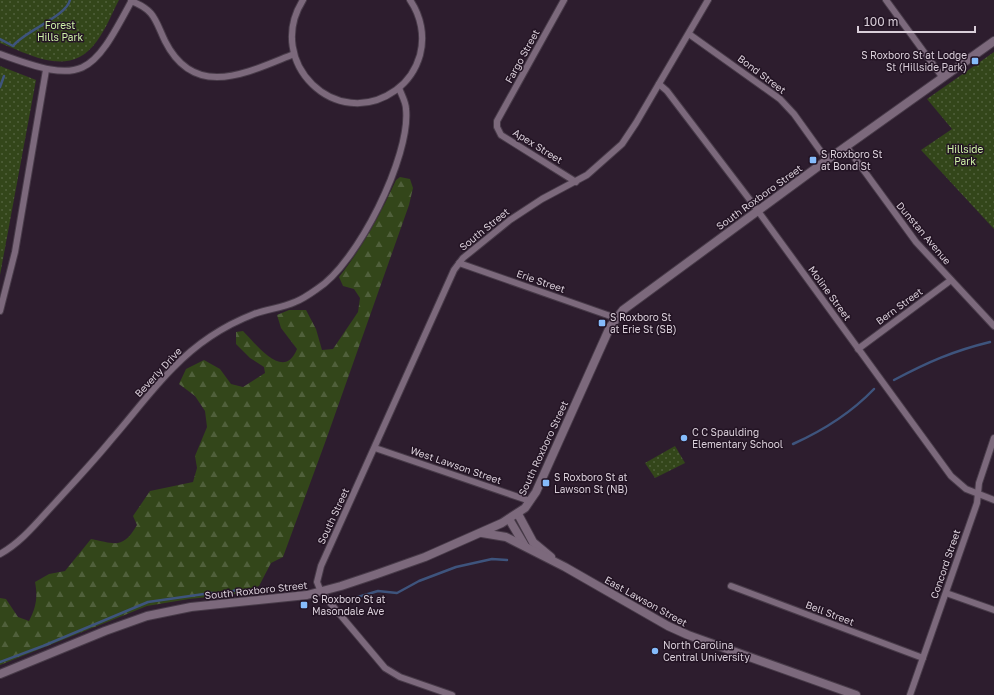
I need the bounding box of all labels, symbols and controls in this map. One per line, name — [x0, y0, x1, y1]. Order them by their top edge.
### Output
scale bar — [858, 8, 975, 34]
text: 100 m — [864, 14, 898, 29]
park label: Forest Hills Park — [37, 19, 83, 43]
street label: Fargo Street — [502, 27, 542, 85]
place label: S Roxboro St at Lodge St (Hillside Park) — [861, 49, 967, 73]
street label: Bond Street — [736, 52, 788, 96]
marker: S Roxboro St at Lodge St (Hillside Park) — [970, 56, 980, 66]
street label: Apex Street — [511, 126, 565, 166]
park label: Hillside Park — [947, 143, 983, 167]
place label: S Roxboro St at Bond St — [821, 148, 883, 172]
marker: S Roxboro St at Bond St — [808, 155, 818, 165]
street label: South Roxboro Street — [714, 162, 804, 232]
street label: Dunstan Avenue — [894, 199, 954, 267]
street label: South Street — [457, 205, 511, 253]
street label: Moline Street — [806, 263, 854, 323]
street label: Erie Street — [515, 267, 567, 295]
street label: Bern Street — [873, 285, 925, 327]
place label: S Roxboro St at Erie St (SB) — [610, 311, 676, 335]
marker: S Roxboro St at Erie St (SB) — [597, 318, 607, 328]
street label: Beverly Drive — [132, 345, 184, 399]
street label: South Roxboro Street — [516, 399, 570, 497]
place label: C C Spaulding Elementary School — [692, 426, 783, 450]
marker: C C Spaulding Elementary School — [679, 433, 689, 443]
street label: West Lawson Street — [409, 444, 503, 486]
place label: S Roxboro St at Lawson St (NB) — [554, 471, 628, 495]
marker: S Roxboro St at Lawson St (NB) — [541, 478, 551, 488]
street label: South Street — [315, 486, 351, 546]
street label: Concord Street — [928, 528, 962, 600]
street label: East Lawson Street — [603, 573, 689, 629]
street label: South Roxboro Street — [204, 579, 308, 601]
place label: S Roxboro St at Masondale Ave — [312, 593, 386, 617]
street label: Bell Street — [804, 598, 856, 628]
marker: S Roxboro St at Masondale Ave — [299, 600, 309, 610]
place label: North Carolina Central University — [663, 639, 750, 663]
marker: North Carolina Central University — [650, 646, 660, 656]

